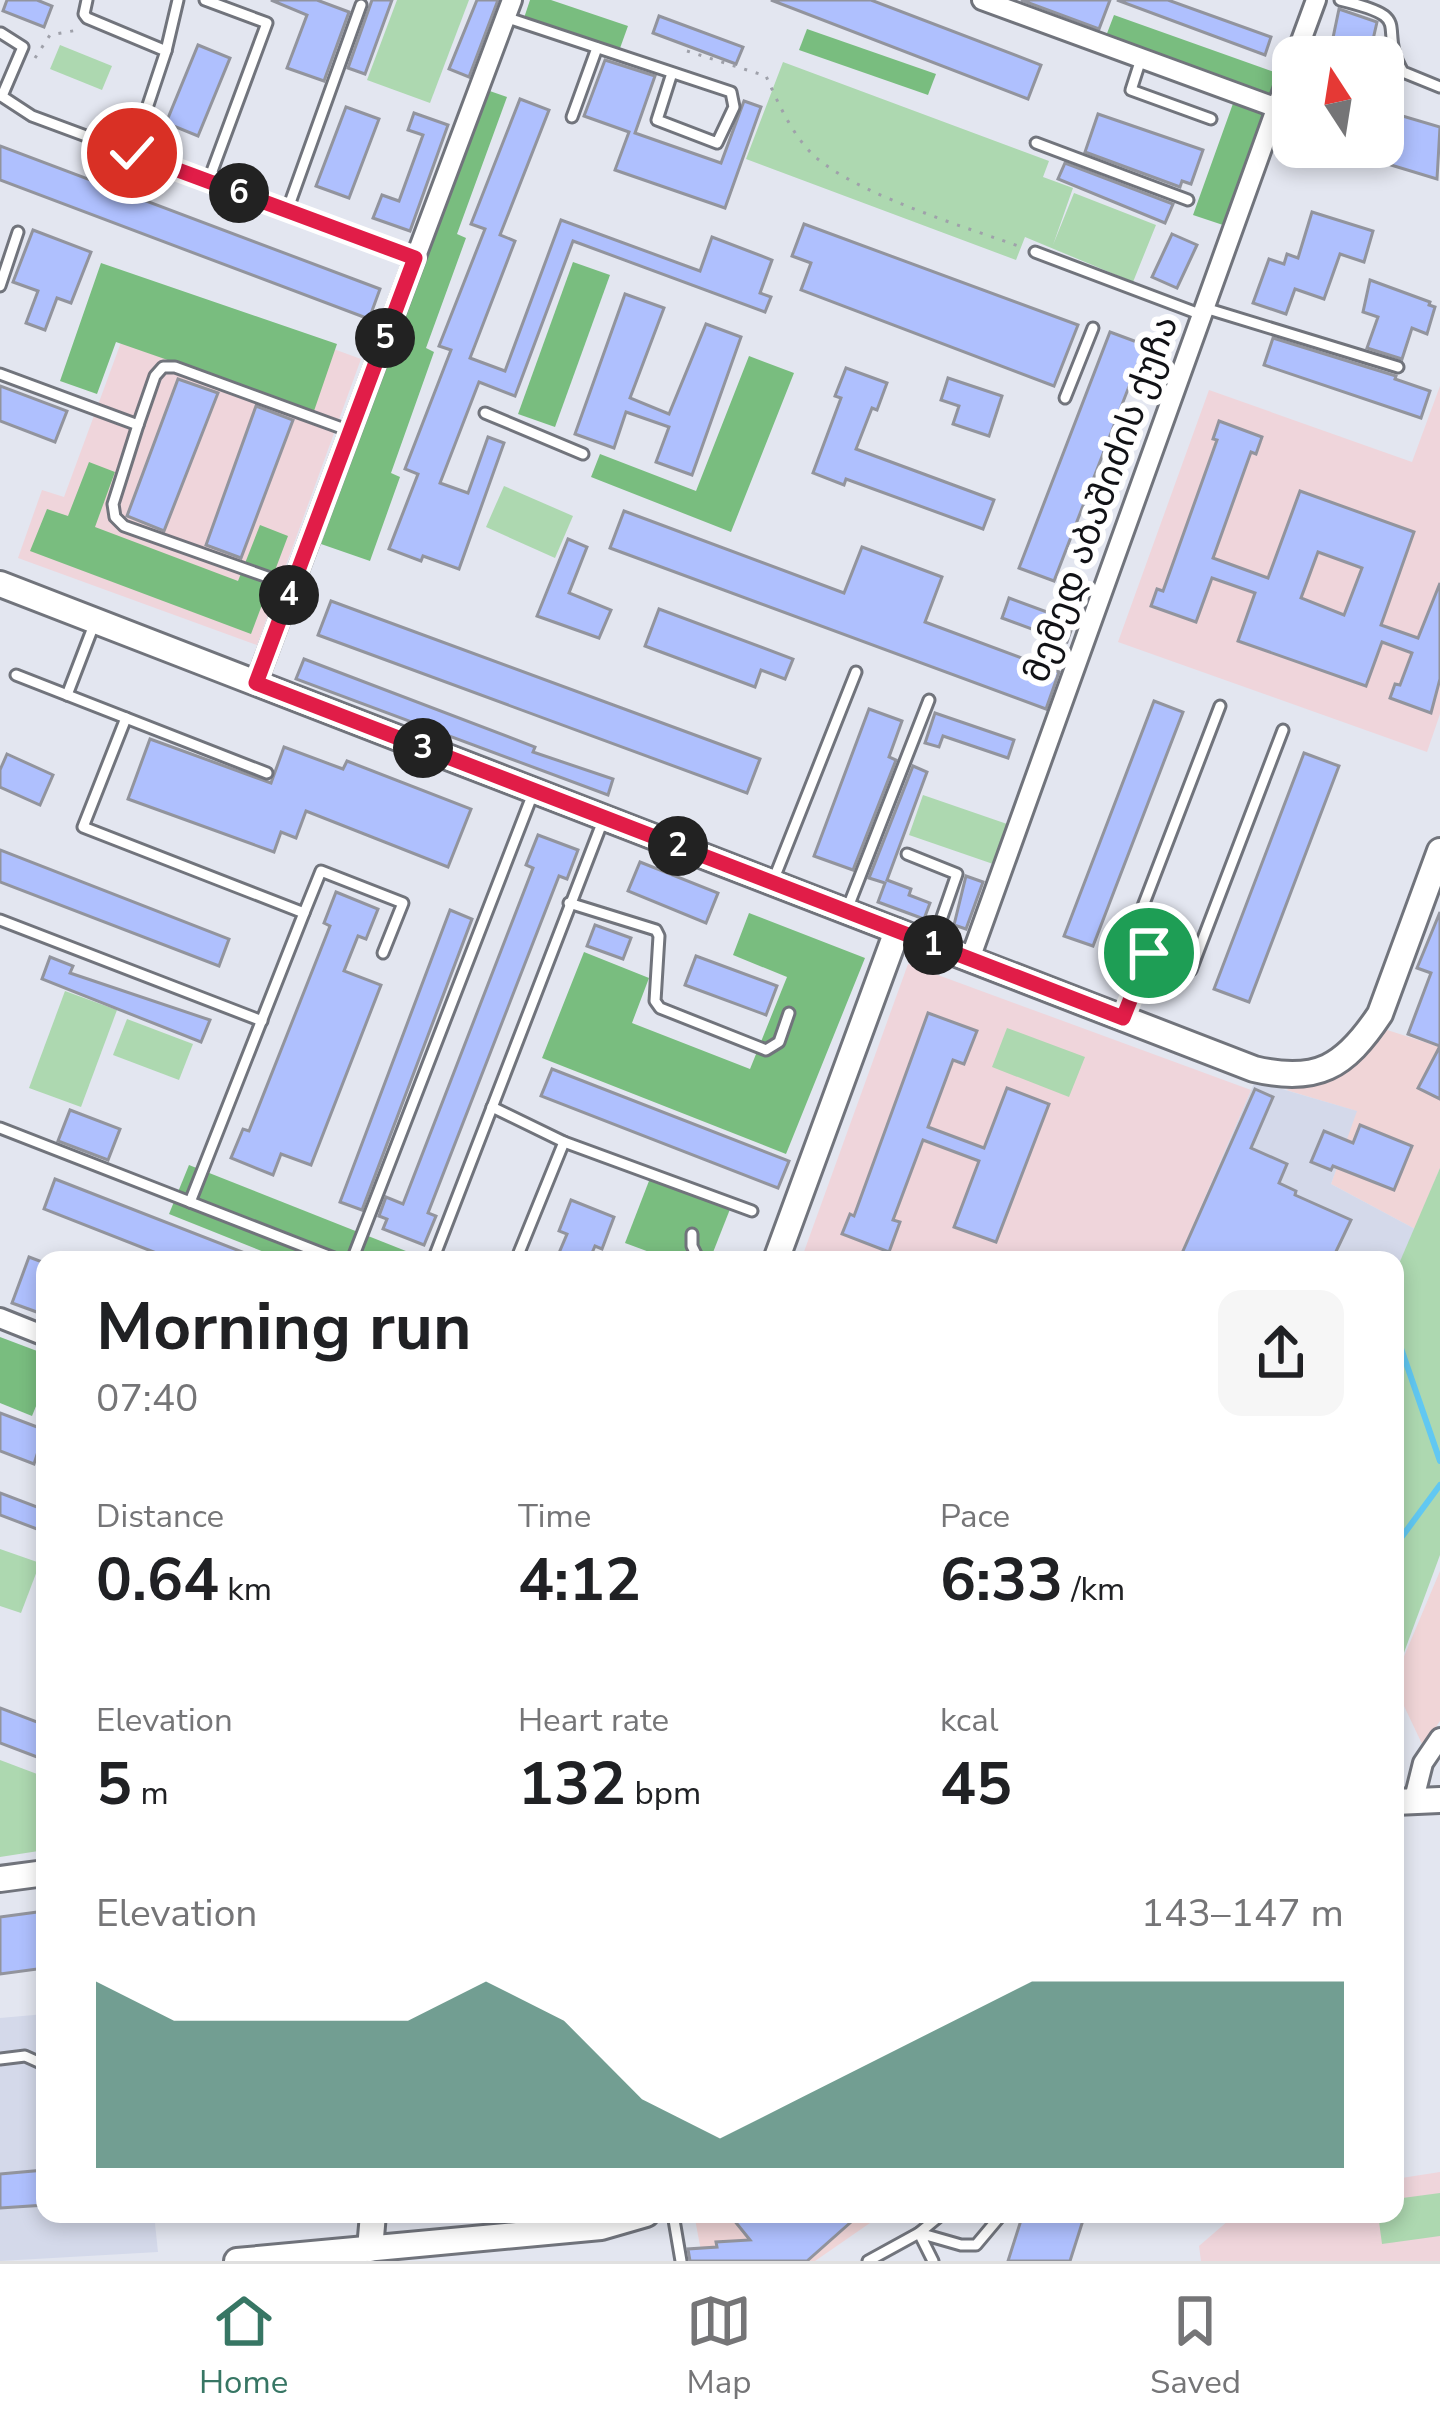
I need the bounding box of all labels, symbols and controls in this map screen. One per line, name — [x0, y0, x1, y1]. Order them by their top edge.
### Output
north arrow — [1272, 36, 1404, 168]
map controls — [1272, 36, 1404, 168]
pin — [81, 102, 183, 204]
icon: check — [99, 120, 165, 186]
pin: 6 — [209, 163, 269, 223]
text: 6 — [229, 170, 249, 215]
pin: 5 — [355, 308, 415, 368]
street label: მემედ აბაშიძის ქუჩა — [1012, 309, 1190, 689]
text: 5 — [375, 315, 395, 360]
pin: 4 — [259, 565, 319, 625]
text: 4 — [279, 572, 299, 617]
pin: 3 — [393, 718, 453, 778]
text: 3 — [413, 725, 433, 770]
pin: 2 — [648, 816, 708, 876]
text: 2 — [668, 823, 688, 868]
pin — [1098, 902, 1200, 1004]
pin: 1 — [903, 915, 963, 975]
icon: arrive — [1116, 920, 1182, 986]
text: 1 — [923, 922, 943, 967]
text: Morning run — [96, 1282, 472, 1372]
button: share — [1218, 1290, 1344, 1416]
text: 07:40 — [96, 1372, 199, 1425]
text: Distance — [96, 1494, 224, 1539]
text: Time — [518, 1494, 591, 1539]
text: Pace — [940, 1494, 1010, 1539]
text: 0.64 — [96, 1539, 219, 1621]
text: 4:12 — [518, 1539, 641, 1621]
text: 6:33 — [940, 1539, 1063, 1621]
text: km — [219, 1567, 272, 1612]
text: /km — [1063, 1567, 1125, 1612]
text: Elevation — [96, 1698, 233, 1743]
text: Heart rate — [518, 1698, 669, 1743]
text: kcal — [940, 1698, 999, 1743]
text: 5 — [96, 1743, 132, 1825]
text: 132 — [518, 1743, 626, 1825]
text: 45 — [940, 1743, 1012, 1825]
text: m — [132, 1771, 169, 1816]
text: bpm — [626, 1771, 701, 1816]
text: Elevation — [96, 1887, 257, 1940]
text: 143–147 m — [1141, 1887, 1344, 1940]
tab: Home — [199, 2288, 288, 2405]
tab: Map — [686, 2288, 752, 2405]
tab: Saved — [1150, 2288, 1241, 2405]

